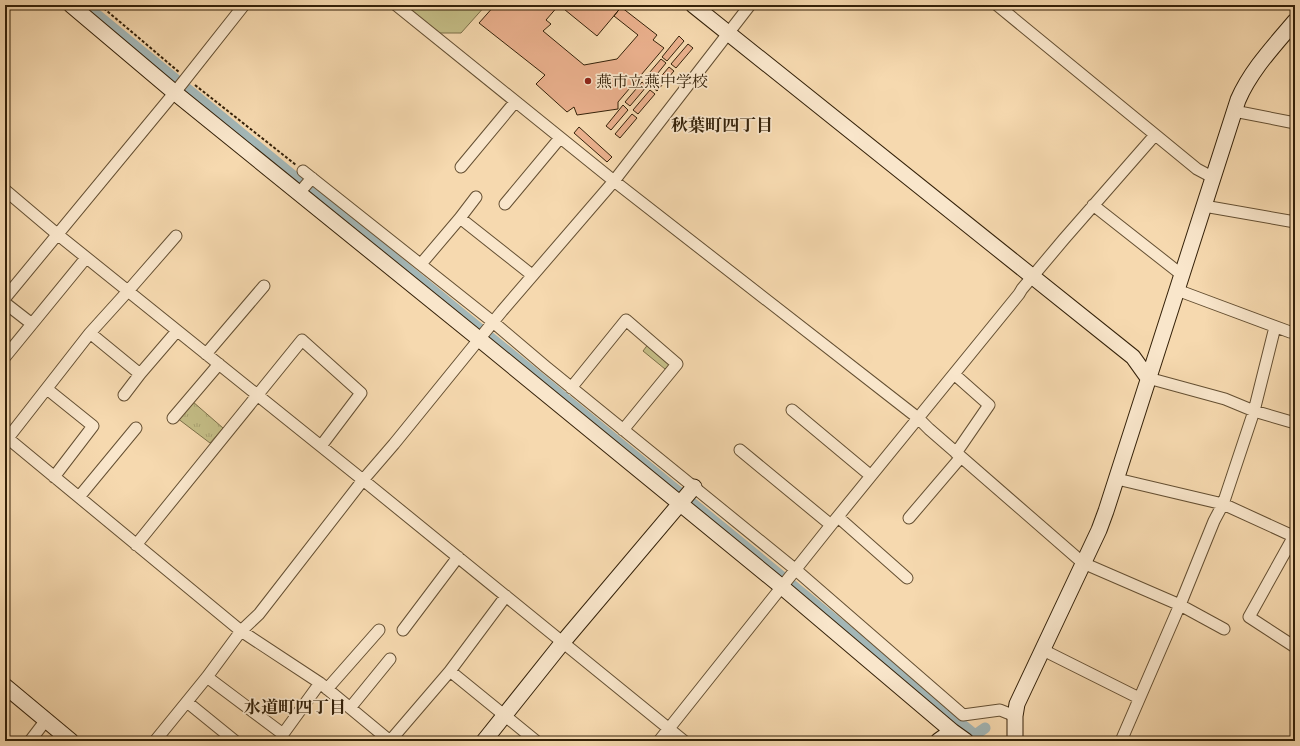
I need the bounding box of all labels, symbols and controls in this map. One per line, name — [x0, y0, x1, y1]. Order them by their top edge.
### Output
place label: 燕市立燕中学校 — [596, 72, 708, 94]
marker: 燕市立燕中学校 — [583, 76, 593, 86]
district label: 秋葉町四丁目 — [671, 115, 773, 138]
district label: 水道町四丁目 — [244, 697, 346, 720]

